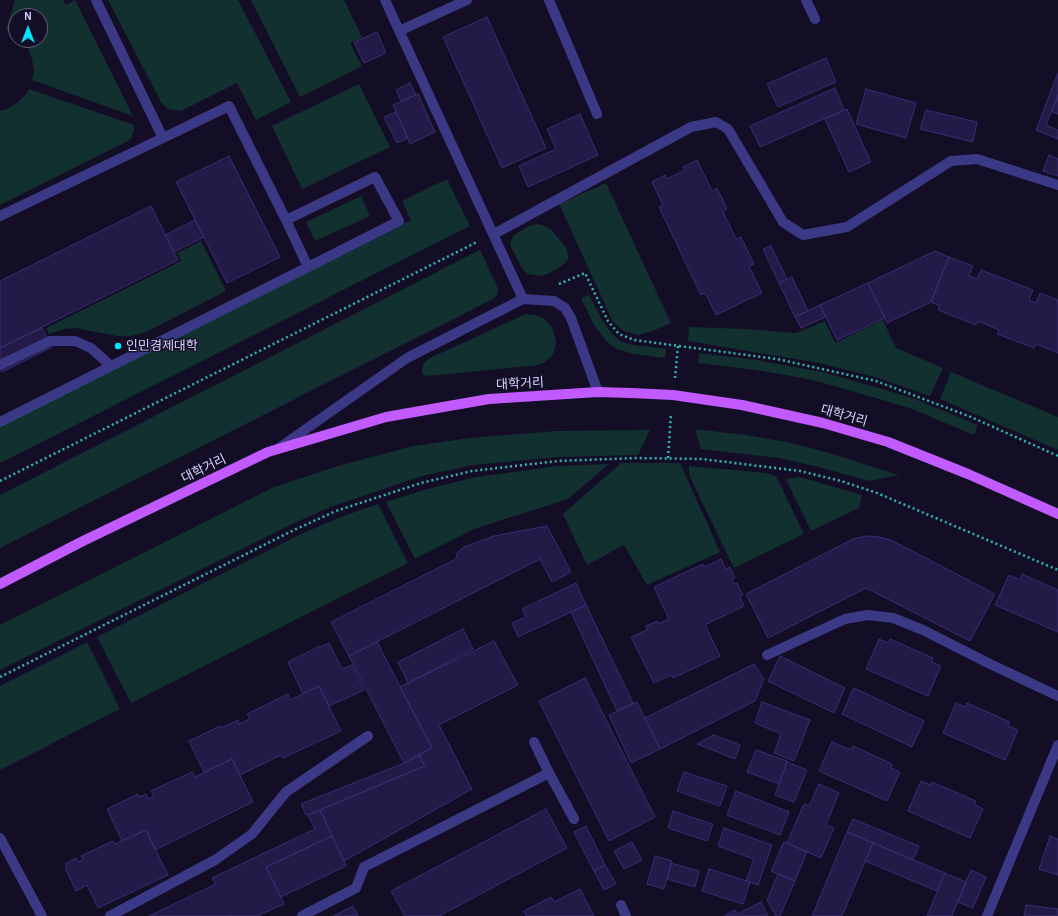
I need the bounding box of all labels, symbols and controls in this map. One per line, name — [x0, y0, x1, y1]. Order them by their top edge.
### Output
north arrow — [8, 8, 48, 48]
text: N — [24, 10, 32, 23]
place label: 인민경제대학 — [126, 338, 198, 354]
marker: 인민경제대학 — [113, 341, 123, 351]
street label: 대학거리 — [496, 375, 544, 393]
street label: 대학거리 — [819, 402, 869, 430]
street label: 대학거리 — [179, 452, 229, 486]

